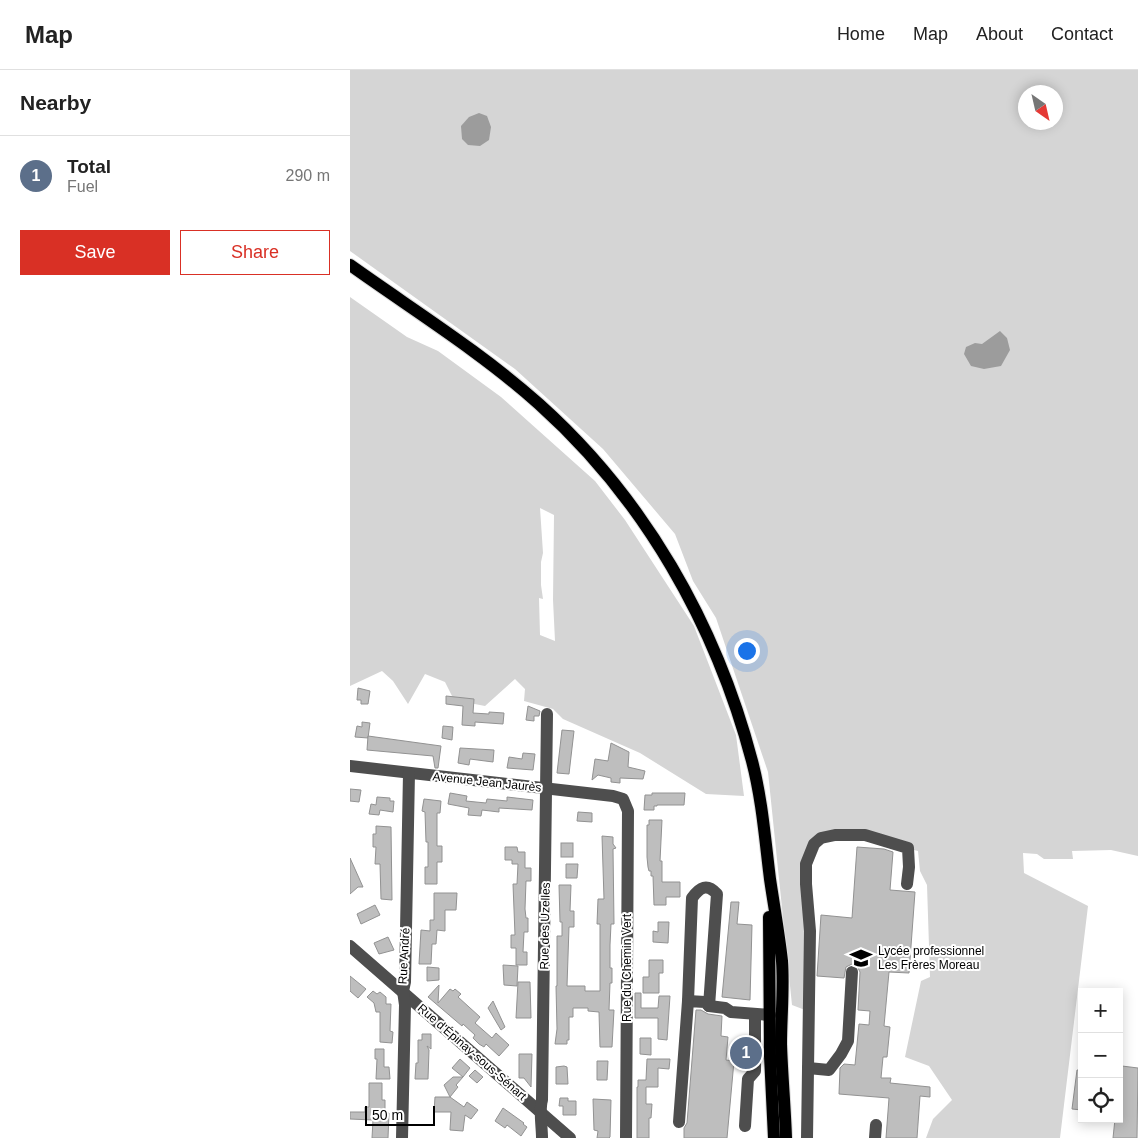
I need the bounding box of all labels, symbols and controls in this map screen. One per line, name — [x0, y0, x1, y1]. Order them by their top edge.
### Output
text: Map — [25, 21, 73, 48]
text: Home — [837, 24, 885, 44]
text: Map — [913, 24, 948, 44]
text: About — [976, 24, 1023, 44]
text: Contact — [1051, 24, 1113, 44]
north arrow — [1018, 85, 1063, 130]
text: Nearby — [20, 91, 91, 114]
text: Total — [67, 156, 111, 177]
text: 1 — [32, 167, 40, 184]
text: 290 m — [286, 167, 330, 184]
text: Fuel — [67, 178, 98, 195]
button: Save — [20, 230, 170, 275]
button: Share — [180, 230, 330, 275]
your location — [734, 638, 760, 664]
street label: Avenue Jean Jaurès — [432, 769, 542, 795]
street label: Rue des Uzelles — [537, 882, 553, 970]
street label: Rue du Chemin Vert — [620, 913, 634, 1022]
street label: Rue André — [396, 927, 412, 985]
place label: Lycée professionnel Les Frères Moreau — [878, 944, 984, 972]
school or university icon: Lycée professionnel Les Frères Moreau — [848, 945, 874, 971]
map controls — [1078, 988, 1123, 1123]
button: + — [1078, 988, 1123, 1033]
street label: Rue d'Épinay-sous-Sénart — [415, 1000, 530, 1104]
button: − — [1078, 1033, 1123, 1078]
pin: 1 — [730, 1034, 762, 1072]
button: locate — [1078, 1078, 1123, 1123]
scale bar — [365, 1103, 435, 1126]
text: 50 m — [372, 1107, 403, 1123]

